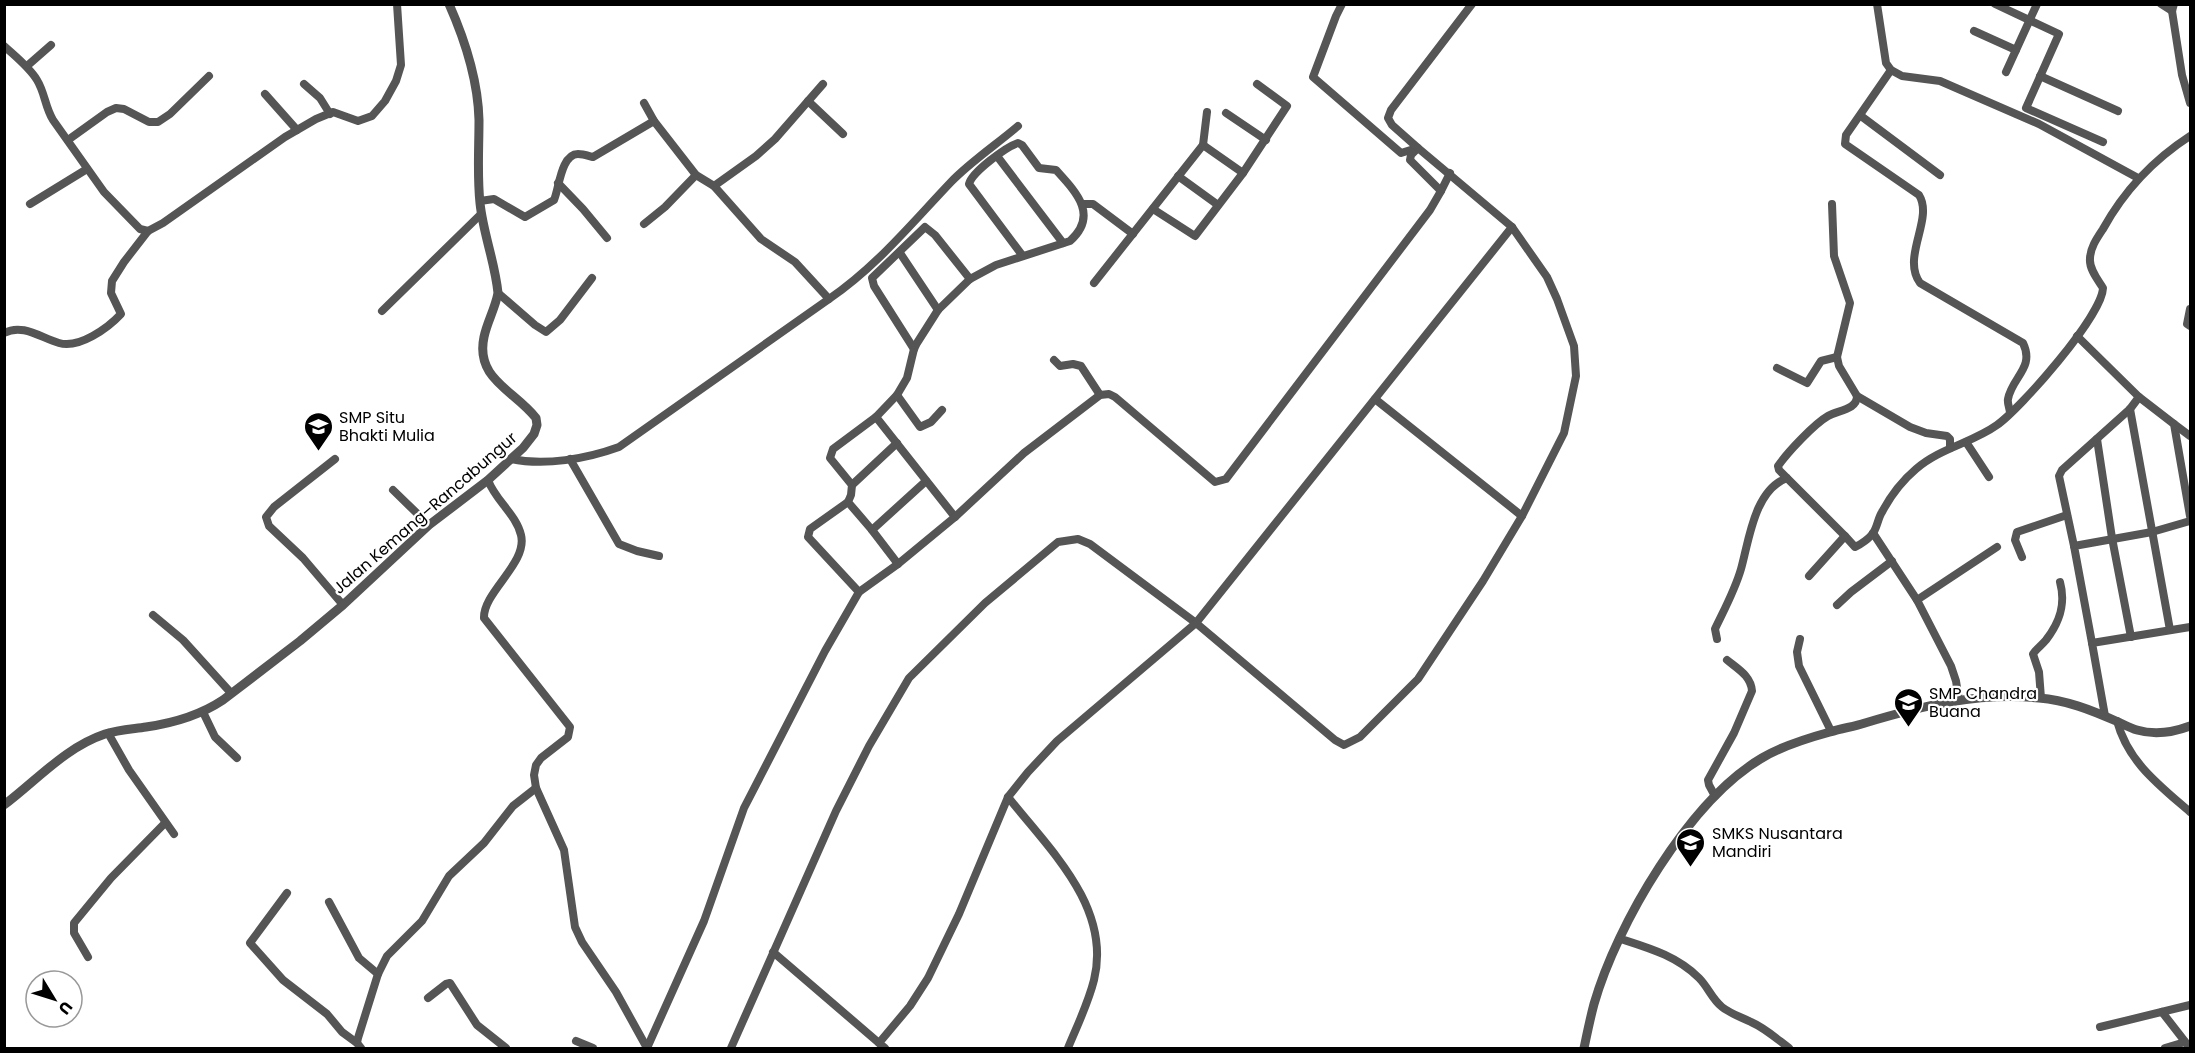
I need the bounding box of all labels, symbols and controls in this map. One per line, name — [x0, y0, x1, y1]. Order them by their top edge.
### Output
place label: SMP Situ Bhakti Mulia — [339, 406, 435, 447]
school or university icon: SMP Situ Bhakti Mulia — [302, 410, 334, 452]
street label: Jalan Kemang–Rancabungur — [328, 427, 522, 599]
place label: SMP Chandra Buana — [1929, 682, 2037, 723]
school or university icon: SMP Chandra Buana — [1892, 686, 1924, 728]
place label: SMKS Nusantara Mandiri — [1712, 822, 1843, 863]
school or university icon: SMKS Nusantara Mandiri — [1675, 826, 1707, 868]
north arrow — [24, 969, 84, 1029]
text: U — [53, 996, 78, 1019]

